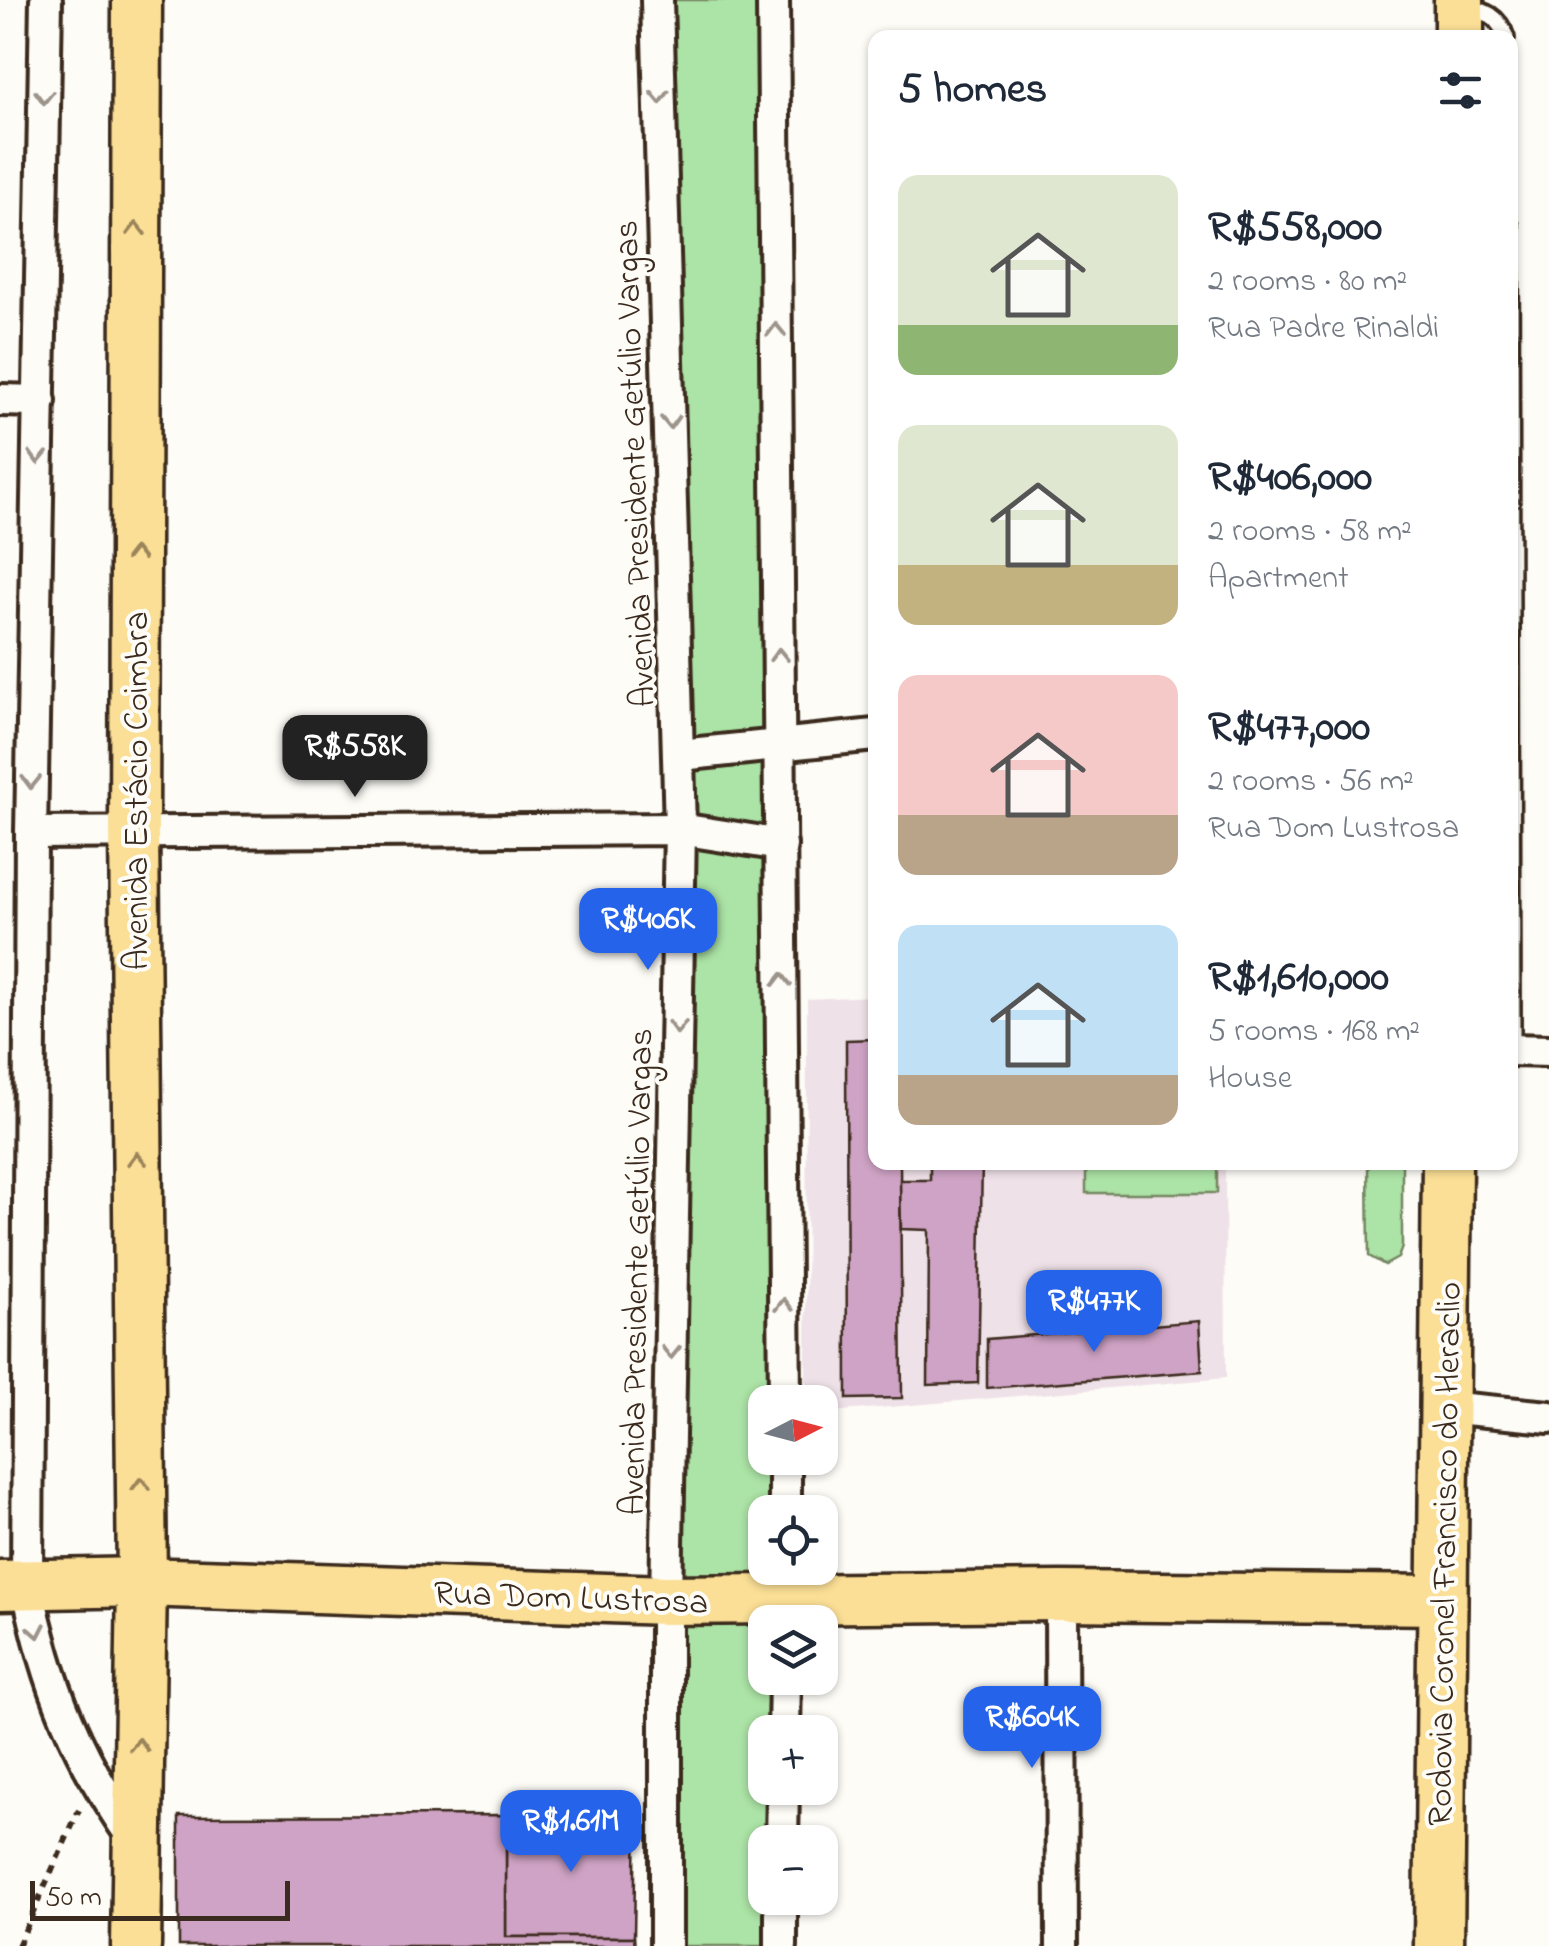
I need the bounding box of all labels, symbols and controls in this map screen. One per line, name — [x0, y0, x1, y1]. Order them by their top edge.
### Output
text: 5 homes — [898, 60, 1047, 121]
icon: filters — [1433, 63, 1488, 118]
one-way arrow — [34, 90, 55, 106]
one-way arrow — [650, 90, 671, 106]
text: R$558,000 — [1208, 198, 1382, 259]
icon: home — [978, 215, 1098, 335]
street label: Avenida Presidente Getúlio Vargas — [603, 219, 670, 708]
one-way arrow — [125, 221, 147, 236]
text: 2 rooms · 80 m² — [1208, 259, 1407, 306]
text: Rua Padre Rinaldi — [1208, 306, 1439, 353]
one-way arrow — [765, 322, 787, 338]
one-way arrow — [659, 415, 680, 431]
text: R$406,000 — [1208, 448, 1372, 509]
one-way arrow — [28, 450, 49, 466]
icon: home — [978, 465, 1098, 585]
text: 2 rooms · 58 m² — [1208, 509, 1412, 556]
one-way arrow — [124, 546, 146, 562]
text: Apartment — [1208, 556, 1349, 603]
street label: Avenida Estácio Coimbra — [113, 611, 164, 971]
one-way arrow — [769, 647, 790, 663]
text: R$477,000 — [1208, 698, 1370, 759]
pin: R$558K — [274, 715, 436, 800]
icon: home — [978, 715, 1098, 835]
text: R$558K — [304, 724, 406, 771]
text: 2 rooms · 56 m² — [1208, 759, 1414, 806]
one-way arrow — [21, 775, 42, 791]
text: Rua Dom Lustrosa — [1208, 806, 1459, 853]
pin: R$406K — [567, 888, 729, 973]
text: R$406K — [601, 897, 695, 944]
text: R$1,610,000 — [1208, 948, 1389, 1009]
icon: home — [978, 965, 1098, 1085]
one-way arrow — [771, 972, 793, 988]
text: 5 rooms · 168 m² — [1208, 1009, 1420, 1056]
one-way arrow — [666, 1020, 688, 1036]
street label: Avenida Presidente Getúlio Vargas — [609, 1028, 668, 1516]
text: House — [1208, 1056, 1292, 1103]
one-way arrow — [127, 1151, 148, 1167]
pin: R$477K — [1013, 1270, 1175, 1355]
text: R$477K — [1048, 1279, 1140, 1326]
street label: Rodovia Coronel Francisco do Heraclio — [1416, 1282, 1477, 1827]
one-way arrow — [773, 1297, 795, 1312]
one-way arrow — [660, 1346, 682, 1361]
north arrow — [748, 1385, 838, 1475]
map controls — [748, 1385, 838, 1915]
one-way arrow — [130, 1476, 151, 1492]
button: locate — [748, 1495, 838, 1585]
street label: Rua Dom Lustrosa — [433, 1569, 709, 1630]
button: layers — [748, 1605, 838, 1695]
one-way arrow — [25, 1623, 46, 1640]
pin: R$604K — [951, 1686, 1113, 1771]
text: R$604K — [985, 1695, 1079, 1742]
button: + — [748, 1715, 838, 1805]
one-way arrow — [129, 1736, 150, 1752]
pin: R$1.61M — [479, 1790, 663, 1875]
text: R$1.61M — [522, 1799, 620, 1846]
button: − — [748, 1825, 838, 1915]
scale bar — [30, 1876, 290, 1920]
text: 50 m — [45, 1878, 102, 1919]

